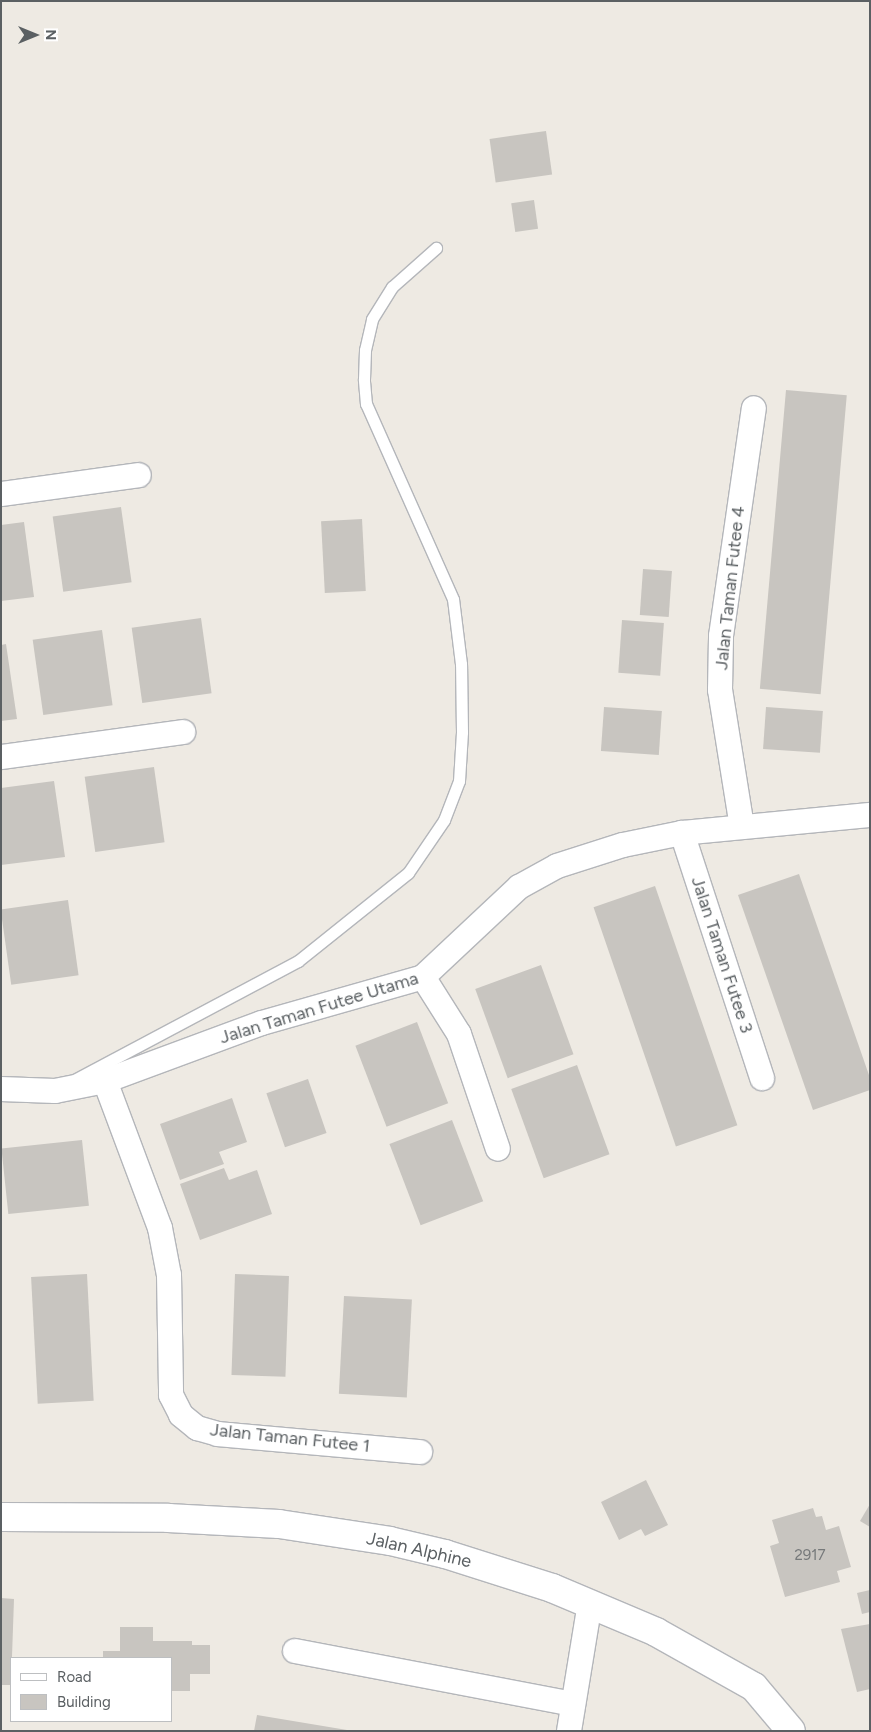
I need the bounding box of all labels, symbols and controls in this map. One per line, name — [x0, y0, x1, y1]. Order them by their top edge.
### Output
north arrow — [10, 10, 60, 60]
text: N — [42, 30, 59, 40]
street label: Jalan Taman Futee 4 — [711, 505, 749, 671]
street label: Jalan Taman Futee 3 — [686, 874, 758, 1036]
street label: Jalan Taman Futee Utama — [217, 967, 421, 1049]
street label: Jalan Taman Futee 1 — [209, 1419, 371, 1457]
street label: Jalan Alphine — [364, 1527, 474, 1573]
house number: 2917 — [794, 1547, 826, 1565]
legend — [10, 1657, 172, 1722]
text: Road — [57, 1668, 92, 1686]
text: Building — [57, 1693, 111, 1711]

